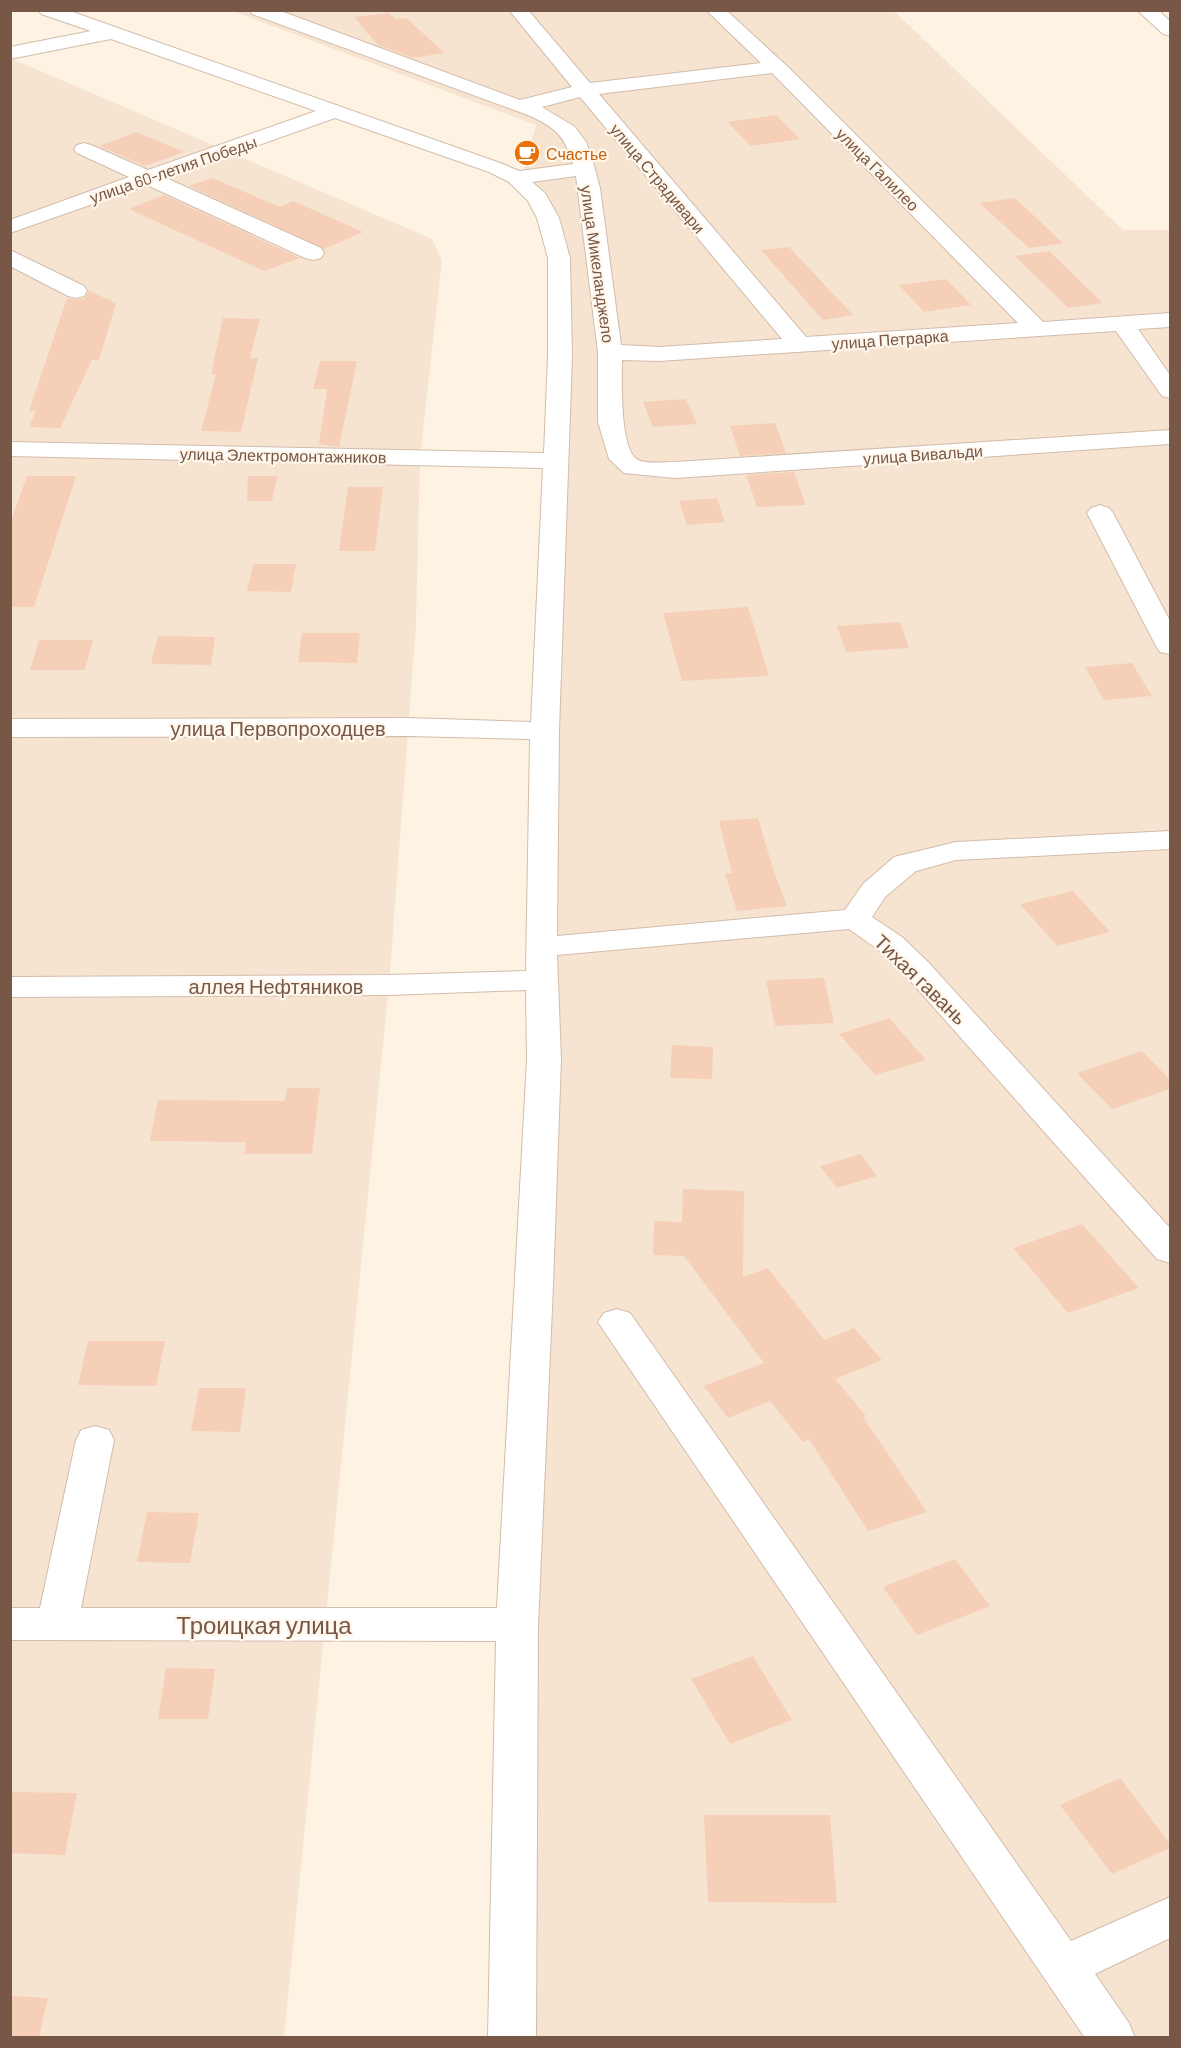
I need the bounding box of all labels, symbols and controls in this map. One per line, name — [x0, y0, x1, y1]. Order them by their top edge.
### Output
street label: улица Страдивари — [607, 119, 709, 237]
street label: улица Галилео — [833, 124, 923, 214]
street label: улица 60-летия Победы — [87, 131, 259, 207]
cafe icon: Счастье — [512, 138, 542, 168]
place label: Счастье — [546, 144, 607, 163]
street label: улица Микеланджело — [578, 184, 618, 344]
street label: улица Петрарка — [831, 325, 949, 353]
street label: улица Вивальди — [862, 440, 984, 468]
street label: улица Электромонтажников — [180, 444, 386, 466]
street label: улица Первопроходцев — [170, 716, 386, 740]
street label: Тихая гавань — [870, 929, 972, 1029]
street label: аллея Нефтяников — [189, 974, 363, 998]
street label: Троицкая улица — [176, 1610, 352, 1639]

